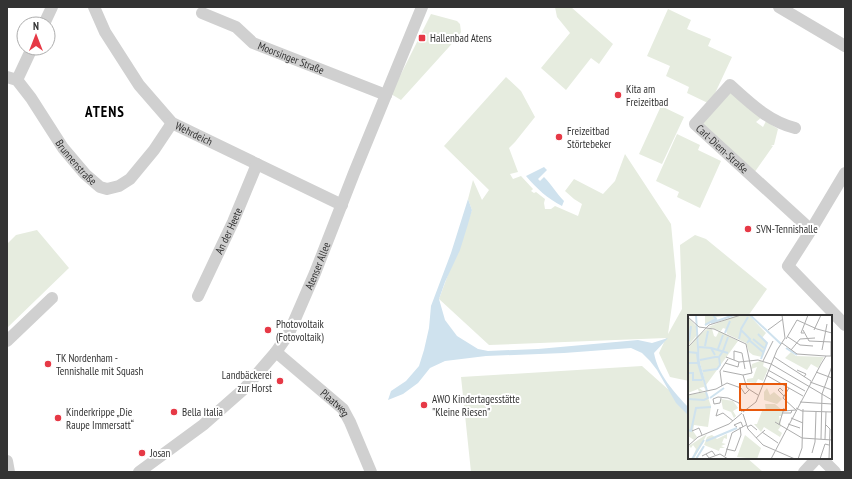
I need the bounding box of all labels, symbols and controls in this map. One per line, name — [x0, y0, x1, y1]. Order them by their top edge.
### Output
north arrow — [16, 16, 56, 56]
text: N — [33, 19, 39, 33]
place label: Hallenbad Atens — [430, 31, 492, 45]
marker: Hallenbad Atens — [417, 33, 427, 43]
street label: Moorsinger Straße — [256, 39, 327, 77]
place label: Kita am Freizeitbad — [626, 82, 668, 109]
marker: Kita am Freizeitbad — [613, 90, 623, 100]
district label: ATENS — [84, 102, 125, 121]
street label: Wehrdeich — [173, 119, 215, 149]
street label: Carl-Diem-Straße — [693, 121, 752, 177]
place label: Freizeitbad Störtebeker — [567, 124, 611, 151]
marker: Freizeitbad Störtebeker — [554, 132, 564, 142]
street label: Brunnenstraße — [52, 137, 100, 188]
street label: An der Heete — [212, 205, 245, 256]
place label: SVN-Tennishalle — [756, 222, 818, 236]
marker: SVN-Tennishalle — [743, 224, 753, 234]
street label: Atenser Allee — [302, 240, 334, 292]
inset map — [688, 315, 832, 459]
place label: Photovoltaik (Fotovoltaik) — [276, 317, 325, 344]
marker: Photovoltaik (Fotovoltaik) — [263, 325, 273, 335]
place label: TK Nordenham - Tennishalle mit Squash — [56, 351, 144, 378]
marker: TK Nordenham - Tennishalle mit Squash — [43, 359, 53, 369]
place label: Landbäckerei zur Horst — [222, 368, 272, 395]
marker: Landbäckerei zur Horst — [275, 376, 285, 386]
street label: Plaatweg — [318, 386, 353, 419]
place label: AWO Kindertagesstätte "Kleine Riesen" — [432, 392, 520, 419]
marker: AWO Kindertagesstätte "Kleine Riesen" — [419, 400, 429, 410]
place label: Kinderkrippe „Die Raupe Immersatt“ — [66, 405, 134, 432]
place label: Bella Italia — [182, 405, 223, 419]
marker: Bella Italia — [169, 407, 179, 417]
marker: Kinderkrippe „Die Raupe Immersatt“ — [53, 413, 63, 423]
place label: Josan — [149, 446, 171, 460]
marker: Josan — [137, 448, 147, 458]

